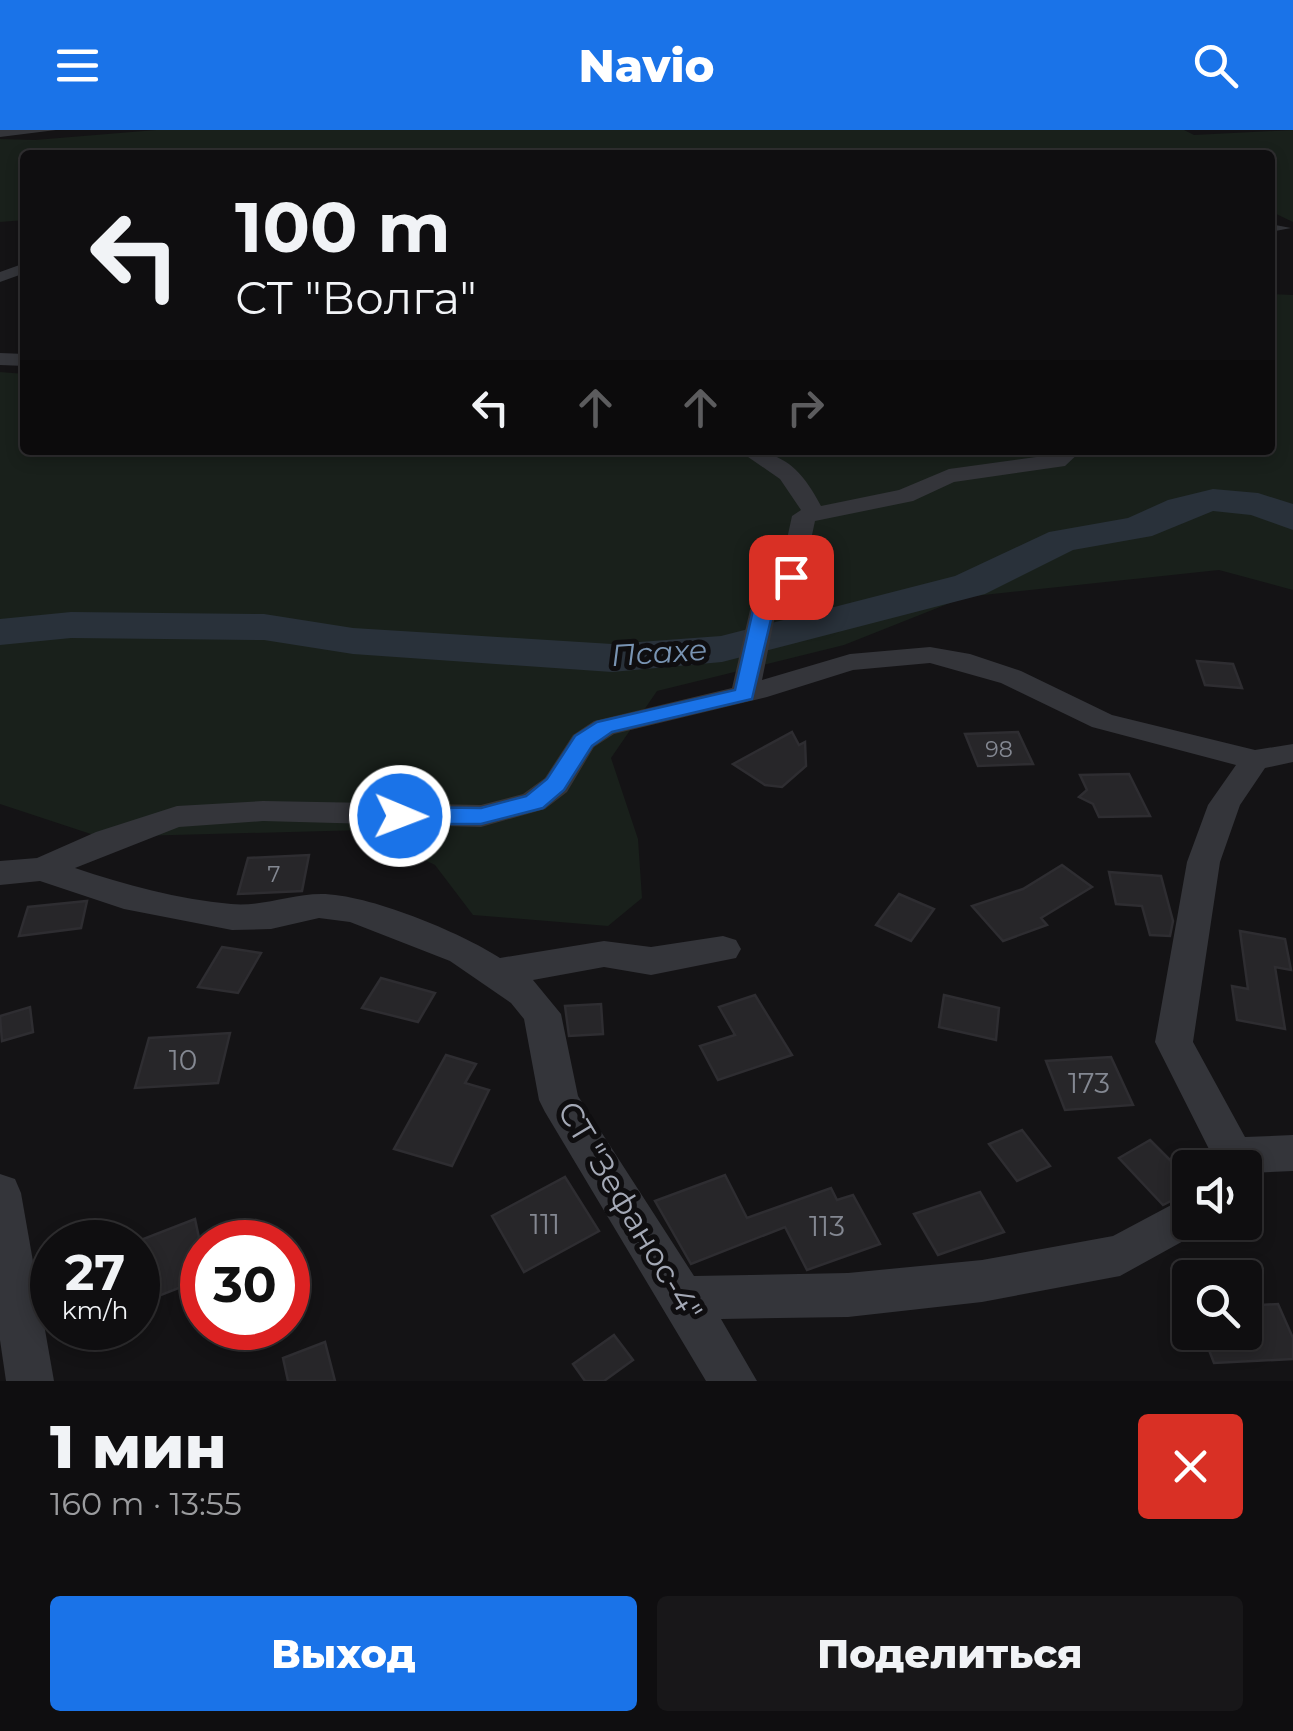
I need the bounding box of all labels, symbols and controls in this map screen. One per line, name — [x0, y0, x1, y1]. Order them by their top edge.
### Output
icon: menu — [50, 38, 105, 93]
text: Navio — [578, 38, 715, 93]
icon: search — [1188, 38, 1243, 93]
text: 100 m — [235, 184, 451, 270]
icon: left — [70, 190, 200, 320]
text: СТ "Волга" — [235, 270, 477, 325]
icon: left — [463, 380, 518, 435]
icon: ahead — [568, 380, 623, 435]
icon: ahead — [673, 380, 728, 435]
icon: right — [778, 380, 833, 435]
pin — [749, 535, 834, 620]
icon: arrive — [764, 550, 819, 605]
water label: Псахе — [610, 631, 708, 674]
house number: 98 — [985, 736, 1013, 763]
position arrow — [348, 764, 452, 868]
house number: 7 — [268, 861, 281, 888]
house number: 10 — [169, 1043, 197, 1077]
house number: 173 — [1068, 1066, 1110, 1100]
street label: СТ "Зефанос-4" — [550, 1094, 711, 1328]
map controls — [1172, 1150, 1262, 1350]
button: sound — [1172, 1150, 1262, 1240]
house number: 111 — [530, 1207, 560, 1241]
house number: 113 — [809, 1209, 845, 1243]
speed limit sign: 30 — [180, 1220, 310, 1350]
text: 27 — [65, 1242, 125, 1303]
button: search — [1172, 1260, 1262, 1350]
text: km/h — [62, 1295, 128, 1325]
text: 1 мин — [50, 1410, 227, 1483]
button: close — [1138, 1414, 1243, 1519]
text: 160 m · 13:55 — [50, 1484, 242, 1523]
button: Выход — [50, 1596, 637, 1711]
button: Поделиться — [657, 1596, 1243, 1711]

